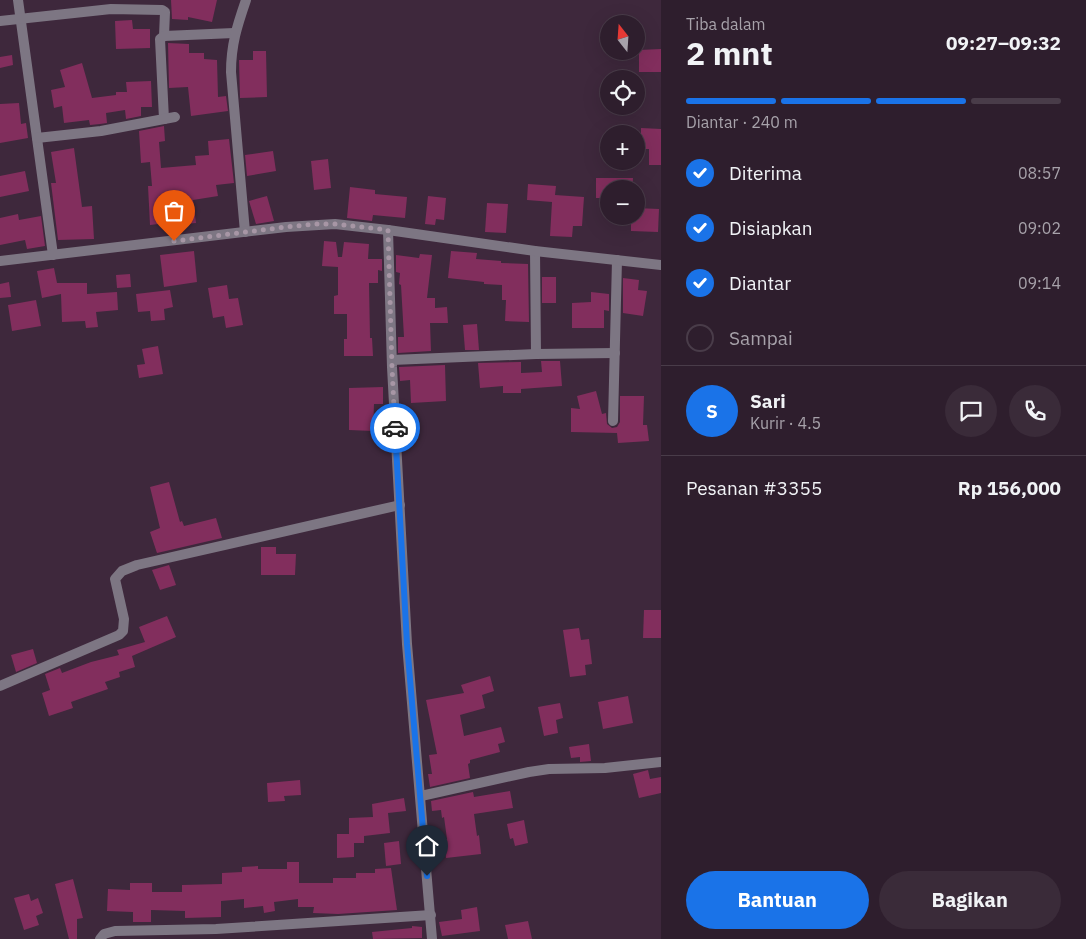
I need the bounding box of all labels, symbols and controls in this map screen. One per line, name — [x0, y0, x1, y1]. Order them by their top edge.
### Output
text: Tiba dalam — [686, 14, 765, 34]
north arrow — [600, 15, 645, 60]
map controls — [600, 15, 645, 225]
text: 09:27–09:32 — [946, 31, 1061, 55]
text: 2 mnt — [686, 32, 773, 74]
button: locate — [600, 70, 645, 115]
text: Diantar · 240 m — [686, 112, 798, 132]
button: + — [600, 125, 645, 170]
icon: check — [686, 159, 714, 187]
text: Diterima — [729, 161, 802, 185]
text: 08:57 — [1018, 163, 1061, 183]
button: − — [600, 180, 645, 225]
pin — [153, 190, 195, 241]
icon: bag — [160, 197, 188, 225]
icon: check — [686, 214, 714, 242]
text: Disiapkan — [729, 216, 813, 240]
text: 09:02 — [1018, 218, 1061, 238]
icon: check — [686, 269, 714, 297]
text: Diantar — [729, 271, 791, 295]
text: 09:14 — [1018, 273, 1061, 293]
text: Sampai — [729, 326, 793, 350]
button: chat — [945, 385, 997, 437]
button: phone — [1009, 385, 1061, 437]
text: Sari — [750, 389, 786, 413]
text: S — [706, 399, 718, 423]
courier — [370, 403, 420, 453]
text: Kurir · 4.5 — [750, 413, 821, 433]
icon: car — [381, 414, 409, 442]
text: Pesanan #3355 — [686, 476, 822, 500]
text: Rp 156,000 — [958, 476, 1061, 500]
pin — [406, 825, 448, 876]
icon: home — [413, 832, 441, 860]
button: Bantuan — [686, 871, 869, 929]
button: Bagikan — [879, 871, 1061, 929]

